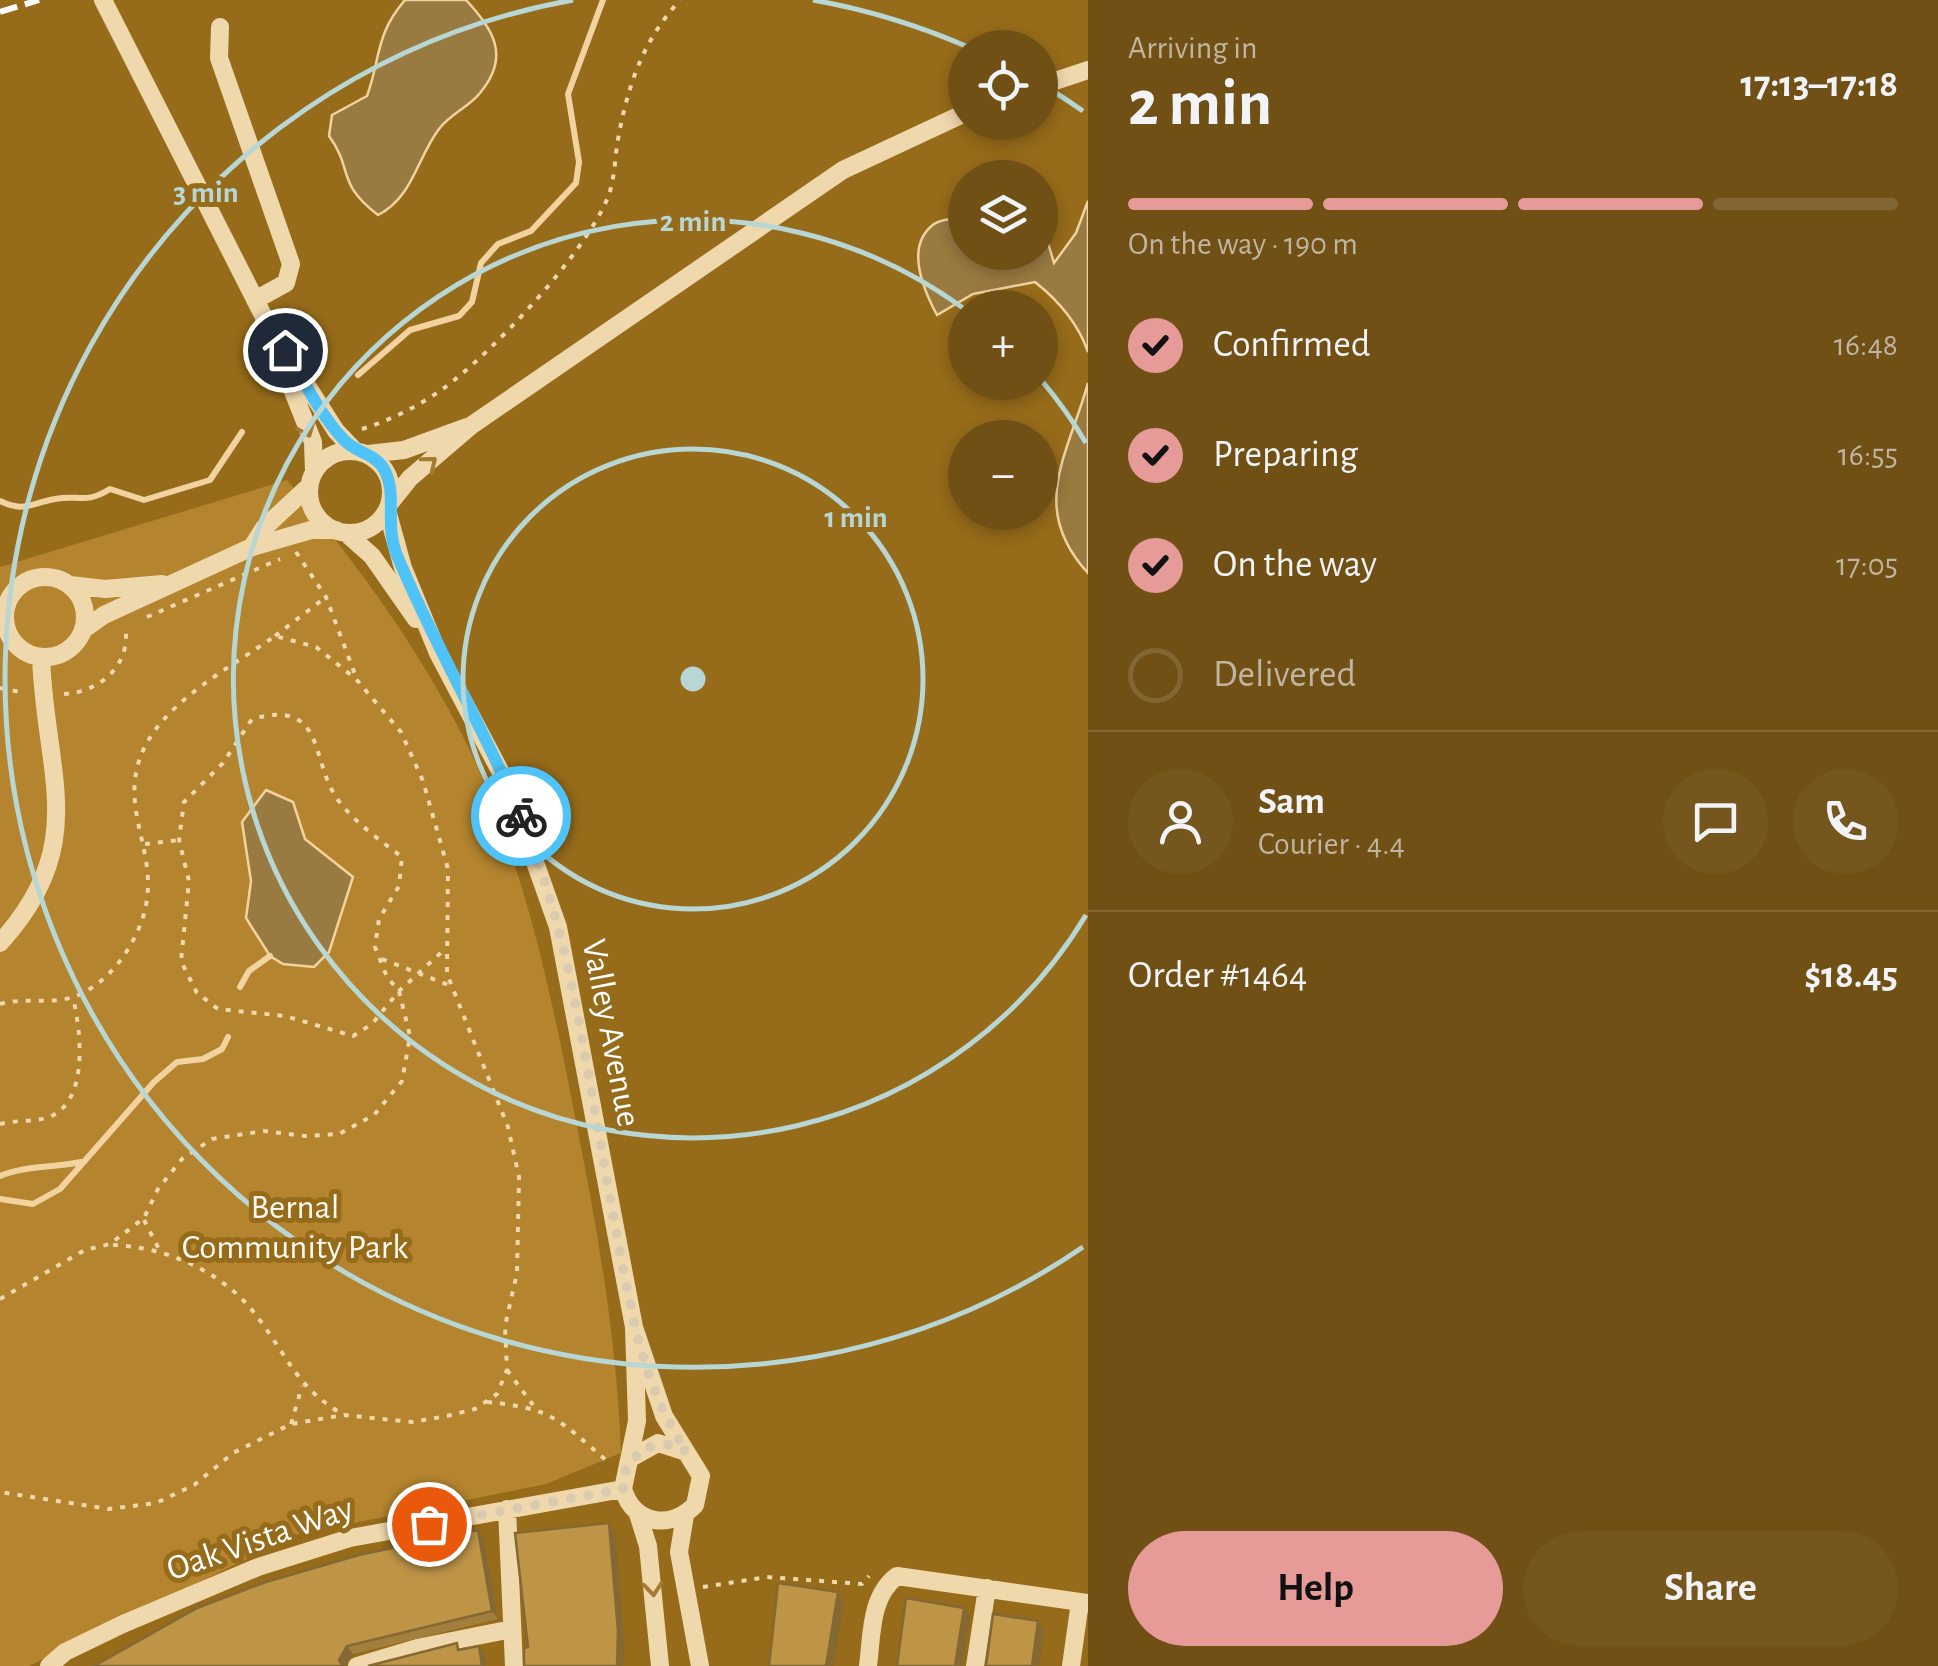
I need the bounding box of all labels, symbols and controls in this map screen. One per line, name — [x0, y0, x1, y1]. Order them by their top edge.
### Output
map controls — [948, 30, 1058, 530]
button: locate — [948, 30, 1058, 140]
text: Arriving in — [1128, 32, 1257, 64]
text: 17:13–17:18 — [1740, 66, 1898, 104]
text: 2 min — [1128, 72, 1272, 137]
button: layers — [948, 160, 1058, 270]
text: 3 min — [173, 178, 239, 208]
text: 2 min — [660, 207, 726, 237]
text: On the way · 190 m — [1128, 228, 1358, 260]
button: + — [948, 290, 1058, 400]
pin — [243, 308, 328, 393]
icon: check — [1128, 318, 1183, 373]
icon: home — [258, 323, 313, 378]
text: Confirmed — [1213, 326, 1370, 364]
text: 16:48 — [1834, 329, 1898, 361]
one-way arrow — [295, 420, 315, 438]
button: − — [948, 420, 1058, 530]
icon: check — [1128, 428, 1183, 483]
text: Preparing — [1213, 436, 1358, 474]
text: 16:55 — [1838, 439, 1898, 471]
one-way arrow — [418, 457, 436, 475]
text: 1 min — [824, 503, 888, 533]
icon: check — [1128, 538, 1183, 593]
text: On the way — [1213, 546, 1377, 584]
text: 17:05 — [1836, 549, 1898, 581]
text: Delivered — [1213, 656, 1356, 694]
centre of rings — [675, 661, 711, 697]
courier — [471, 766, 571, 866]
button: person — [1128, 769, 1233, 874]
button: chat — [1663, 769, 1768, 874]
button: phone — [1793, 769, 1898, 874]
text: Sam — [1258, 783, 1325, 821]
icon: bike — [494, 789, 549, 844]
text: Courier · 4.4 — [1258, 828, 1405, 860]
street label: Valley Avenue — [576, 936, 646, 1130]
text: Order #1464 — [1128, 957, 1307, 995]
text: $18.45 — [1804, 957, 1898, 995]
park label: Bernal Community Park — [182, 1190, 408, 1265]
pin — [387, 1482, 472, 1567]
street label: Oak Vista Way — [162, 1491, 358, 1587]
icon: bag — [402, 1497, 457, 1552]
button: Help — [1128, 1531, 1503, 1646]
button: Share — [1523, 1531, 1898, 1646]
one-way arrow — [642, 1582, 663, 1598]

